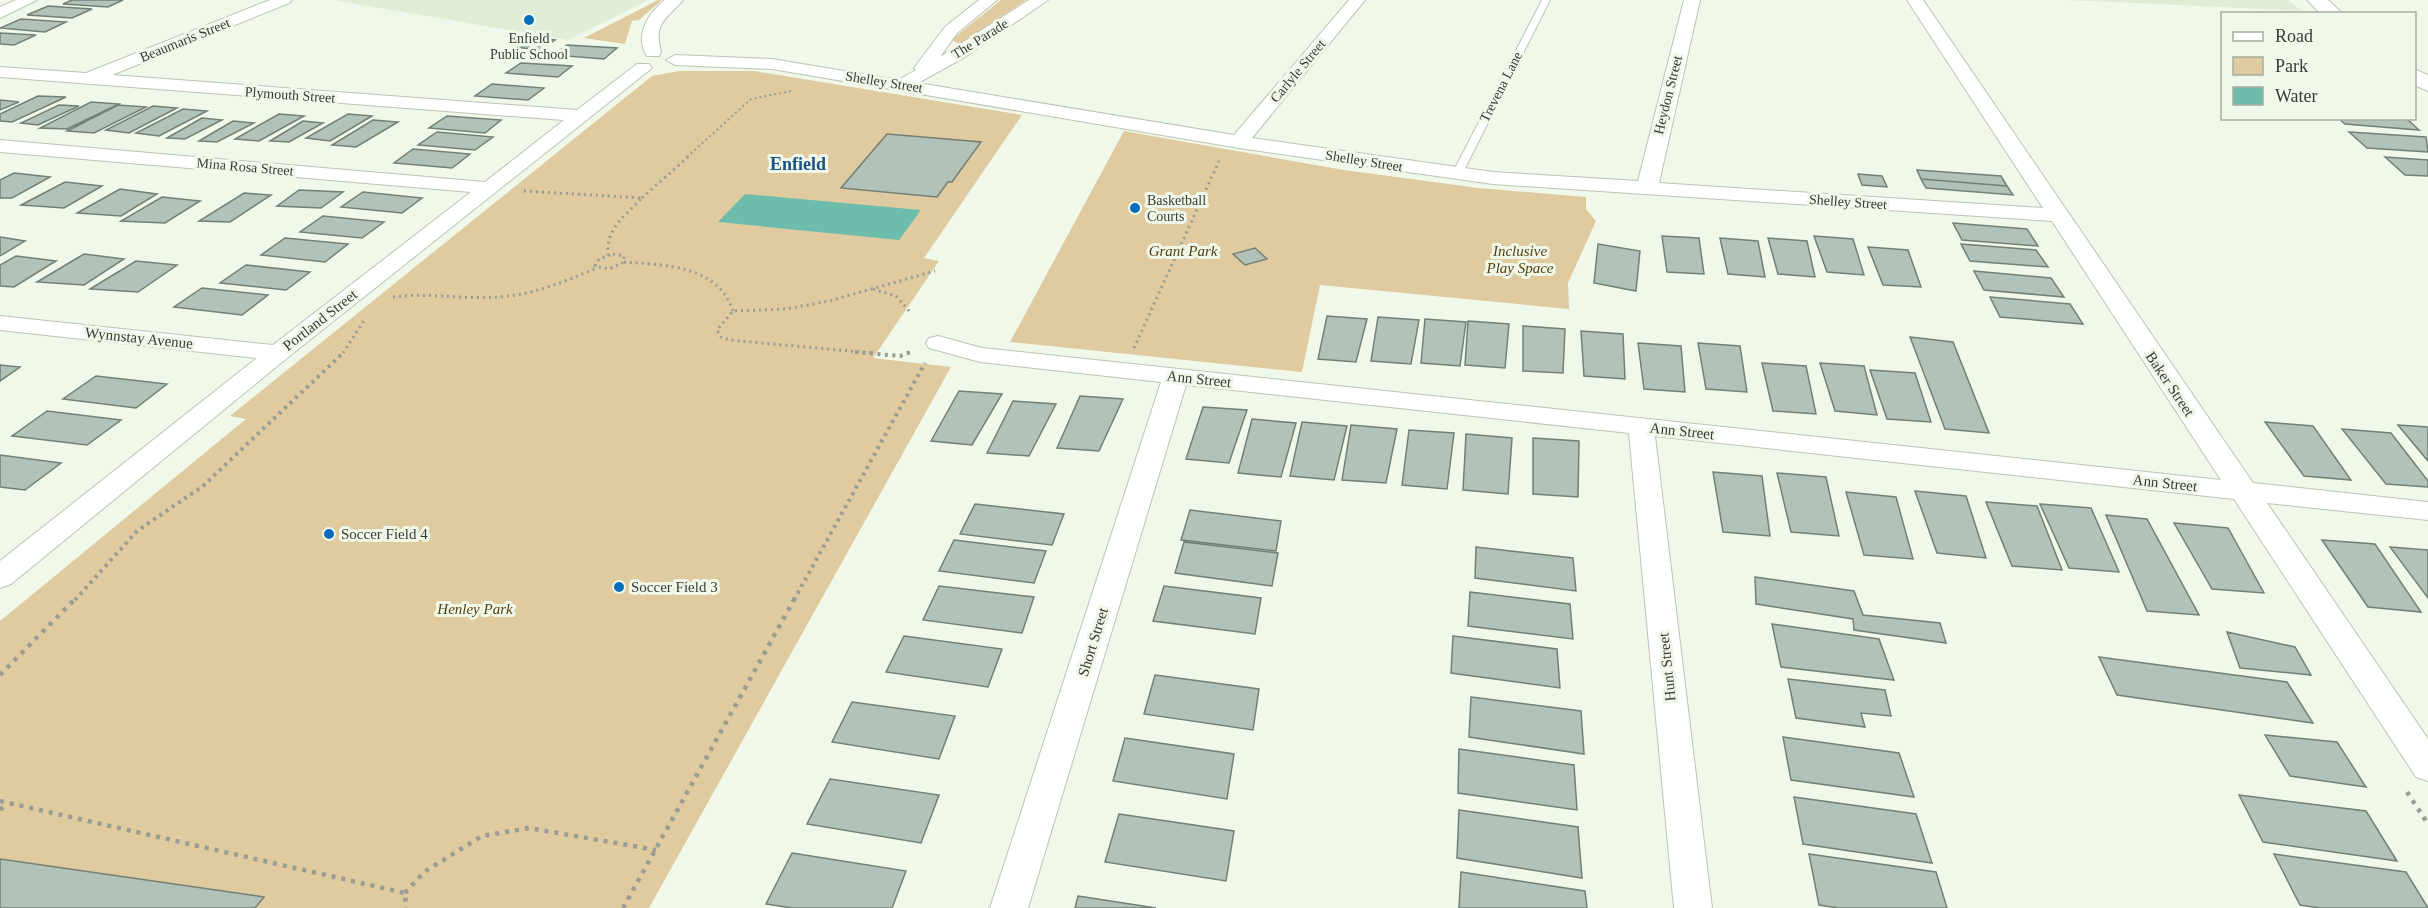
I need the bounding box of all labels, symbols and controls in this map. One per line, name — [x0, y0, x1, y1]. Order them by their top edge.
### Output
legend — [2221, 12, 2416, 120]
marker: Enfield Public School — [522, 13, 536, 27]
street label: Beaumaris Street — [138, 15, 232, 65]
street label: The Parade — [949, 16, 1011, 62]
text: Road — [2275, 26, 2313, 46]
place label: Enfield Public School — [490, 31, 568, 62]
street label: Carlyle Street — [1267, 36, 1329, 105]
street label: Trevena Lane — [1477, 49, 1525, 125]
street label: Heydon Street — [1651, 54, 1685, 136]
text: Park — [2275, 56, 2308, 76]
street label: Shelley Street — [844, 68, 924, 96]
street label: Plymouth Street — [244, 84, 336, 106]
text: Water — [2275, 86, 2318, 106]
street label: Shelley Street — [1324, 147, 1404, 175]
district label: Enfield — [770, 154, 826, 174]
street label: Mina Rosa Street — [196, 155, 294, 179]
street label: Shelley Street — [1808, 192, 1888, 212]
place label: Basketball Courts — [1147, 193, 1206, 224]
marker: Basketball Courts — [1128, 201, 1142, 215]
park label: Grant Park — [1149, 243, 1218, 259]
park label: Inclusive Play Space — [1485, 243, 1554, 276]
street label: Portland Street — [280, 286, 361, 354]
street label: Wynnstay Avenue — [84, 324, 194, 352]
street label: Baker Street — [2143, 349, 2198, 420]
street label: Ann Street — [1166, 368, 1233, 390]
street label: Ann Street — [1649, 420, 1716, 442]
street label: Ann Street — [2132, 472, 2199, 494]
place label: Soccer Field 4 — [341, 526, 428, 542]
marker: Soccer Field 4 — [322, 527, 336, 541]
place label: Soccer Field 3 — [631, 579, 718, 595]
marker: Soccer Field 3 — [612, 580, 626, 594]
park label: Henley Park — [436, 601, 513, 617]
street label: Short Street — [1075, 605, 1111, 678]
street label: Hunt Street — [1655, 631, 1679, 702]

